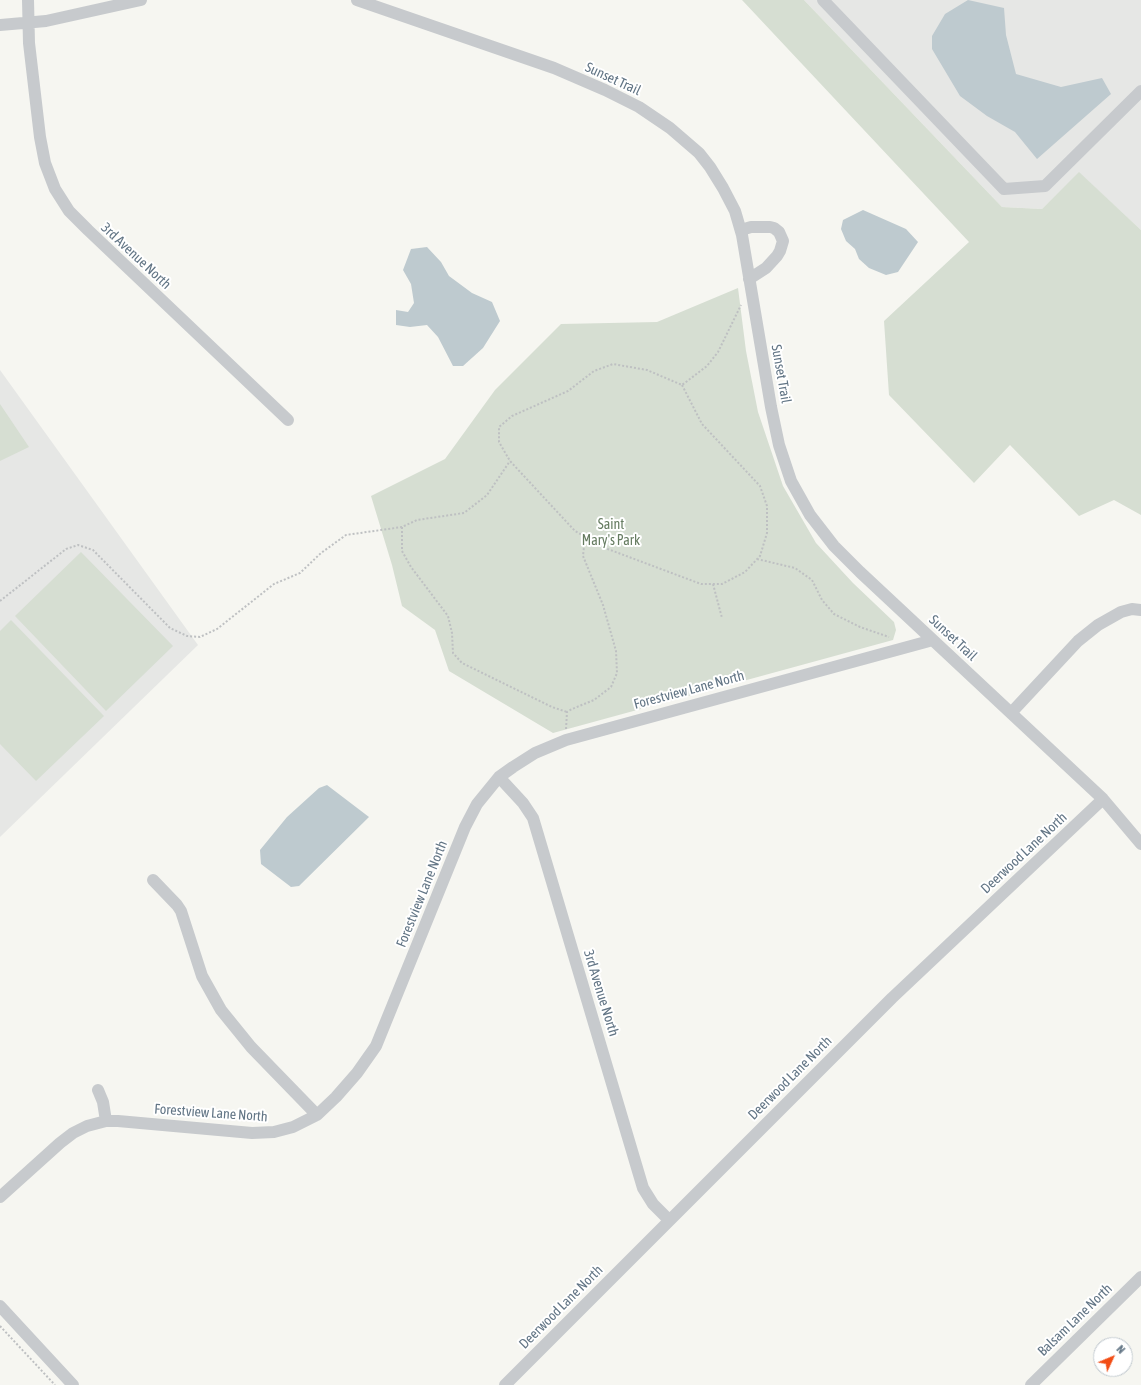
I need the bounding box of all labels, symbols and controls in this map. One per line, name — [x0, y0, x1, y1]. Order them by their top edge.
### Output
street label: Sunset Trail — [583, 59, 643, 99]
street label: 3rd Avenue North — [98, 219, 174, 293]
street label: Sunset Trail — [768, 343, 794, 405]
park label: Saint Mary's Park — [582, 517, 640, 550]
street label: Sunset Trail — [926, 612, 980, 664]
street label: Forestview Lane North — [632, 667, 746, 713]
street label: Deerwood Lane North — [978, 809, 1070, 897]
street label: Forestview Lane North — [393, 838, 451, 950]
street label: 3rd Avenue North — [580, 948, 622, 1038]
street label: Deerwood Lane North — [745, 1033, 835, 1123]
street label: Forestview Lane North — [154, 1101, 268, 1125]
street label: Deerwood Lane North — [516, 1262, 606, 1352]
street label: Balsam Lane North — [1034, 1280, 1116, 1360]
north arrow — [1093, 1337, 1133, 1377]
text: N — [1114, 1343, 1127, 1356]

